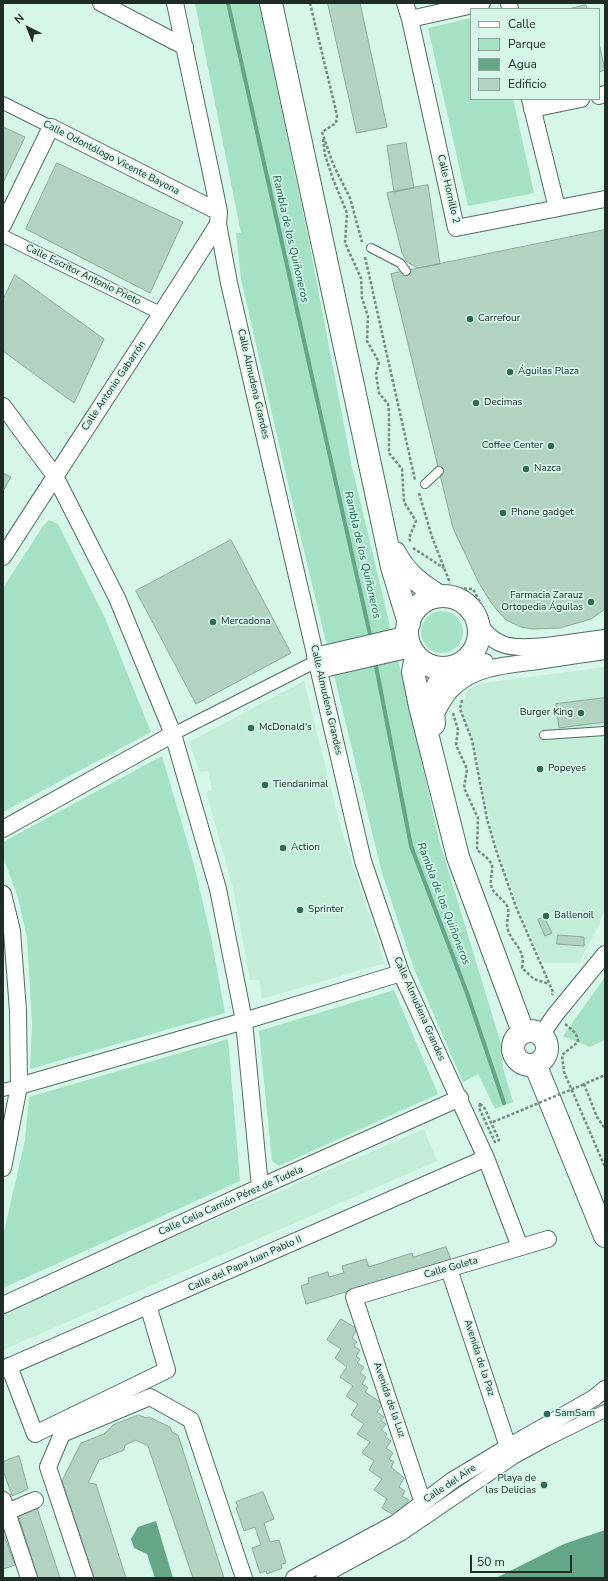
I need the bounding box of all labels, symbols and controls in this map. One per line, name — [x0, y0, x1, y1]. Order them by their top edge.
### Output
north arrow — [8, 8, 48, 48]
legend — [470, 8, 600, 100]
text: N — [11, 11, 28, 27]
text: Calle — [508, 16, 536, 32]
text: Parque — [508, 36, 546, 52]
text: Agua — [508, 56, 537, 72]
text: Edificio — [508, 76, 546, 92]
street label: Calle Odontólogo Vicente Bayona — [41, 118, 181, 198]
street label: Calle Hornillo 2 — [434, 153, 462, 225]
water label: Rambla de los Quiñoneros — [269, 174, 311, 304]
street label: Calle Escritor Antonio Prieto — [24, 242, 142, 308]
place label: Carrefour — [478, 313, 520, 325]
marker: Carrefour — [465, 314, 475, 324]
street label: Calle Almudena Grandes — [235, 328, 271, 440]
street label: Calle Antonio Gabarrón — [79, 339, 149, 433]
place label: Águilas Plaza — [518, 366, 579, 378]
marker: Águilas Plaza — [505, 367, 515, 377]
place label: Decimas — [484, 397, 522, 409]
marker: Decimas — [471, 398, 481, 408]
place label: Coffee Center — [482, 440, 543, 452]
marker: Coffee Center — [546, 441, 556, 451]
place label: Nazca — [534, 463, 561, 475]
marker: Nazca — [521, 464, 531, 474]
water label: Rambla de los Quiñoneros — [341, 490, 383, 620]
place label: Phone gadget — [511, 507, 574, 519]
marker: Phone gadget — [498, 508, 508, 518]
place label: Farmacia Zarauz Ortopedia Águilas — [501, 590, 583, 614]
marker: Farmacia Zarauz Ortopedia Águilas — [586, 597, 596, 607]
place label: Mercadona — [221, 616, 271, 628]
marker: Mercadona — [208, 617, 218, 627]
street label: Calle Almudena Grandes — [308, 644, 344, 756]
place label: Burger King — [520, 707, 573, 719]
marker: Burger King — [576, 708, 586, 718]
place label: McDonald's — [259, 722, 312, 734]
marker: McDonald's — [246, 723, 256, 733]
place label: Popeyes — [548, 763, 586, 775]
marker: Popeyes — [535, 764, 545, 774]
place label: Tiendanimal — [273, 779, 328, 791]
marker: Tiendanimal — [260, 780, 270, 790]
water label: Rambla de los Quiñoneros — [413, 841, 473, 967]
place label: Action — [291, 842, 320, 854]
marker: Action — [278, 843, 288, 853]
place label: Sprinter — [308, 904, 344, 916]
marker: Sprinter — [295, 905, 305, 915]
place label: Ballenoil — [554, 910, 594, 922]
marker: Ballenoil — [541, 911, 551, 921]
street label: Calle Almudena Grandes — [391, 955, 447, 1063]
street label: Calle Celia Carrión Pérez de Tudela — [157, 1164, 305, 1238]
street label: Calle del Papa Juan Pablo II — [186, 1233, 304, 1295]
street label: Calle Goleta — [423, 1255, 479, 1281]
street label: Avenida de la Paz — [461, 1318, 497, 1398]
street label: Avenida de la Luz — [370, 1361, 408, 1439]
place label: SamSam — [555, 1408, 595, 1420]
marker: SamSam — [542, 1409, 552, 1419]
street label: Calle del Aire — [421, 1462, 479, 1506]
place label: Playa de las Delicias — [485, 1473, 536, 1496]
marker: Playa de las Delicias — [539, 1480, 549, 1490]
scale bar — [472, 1547, 574, 1573]
text: 50 m — [477, 1554, 505, 1570]

